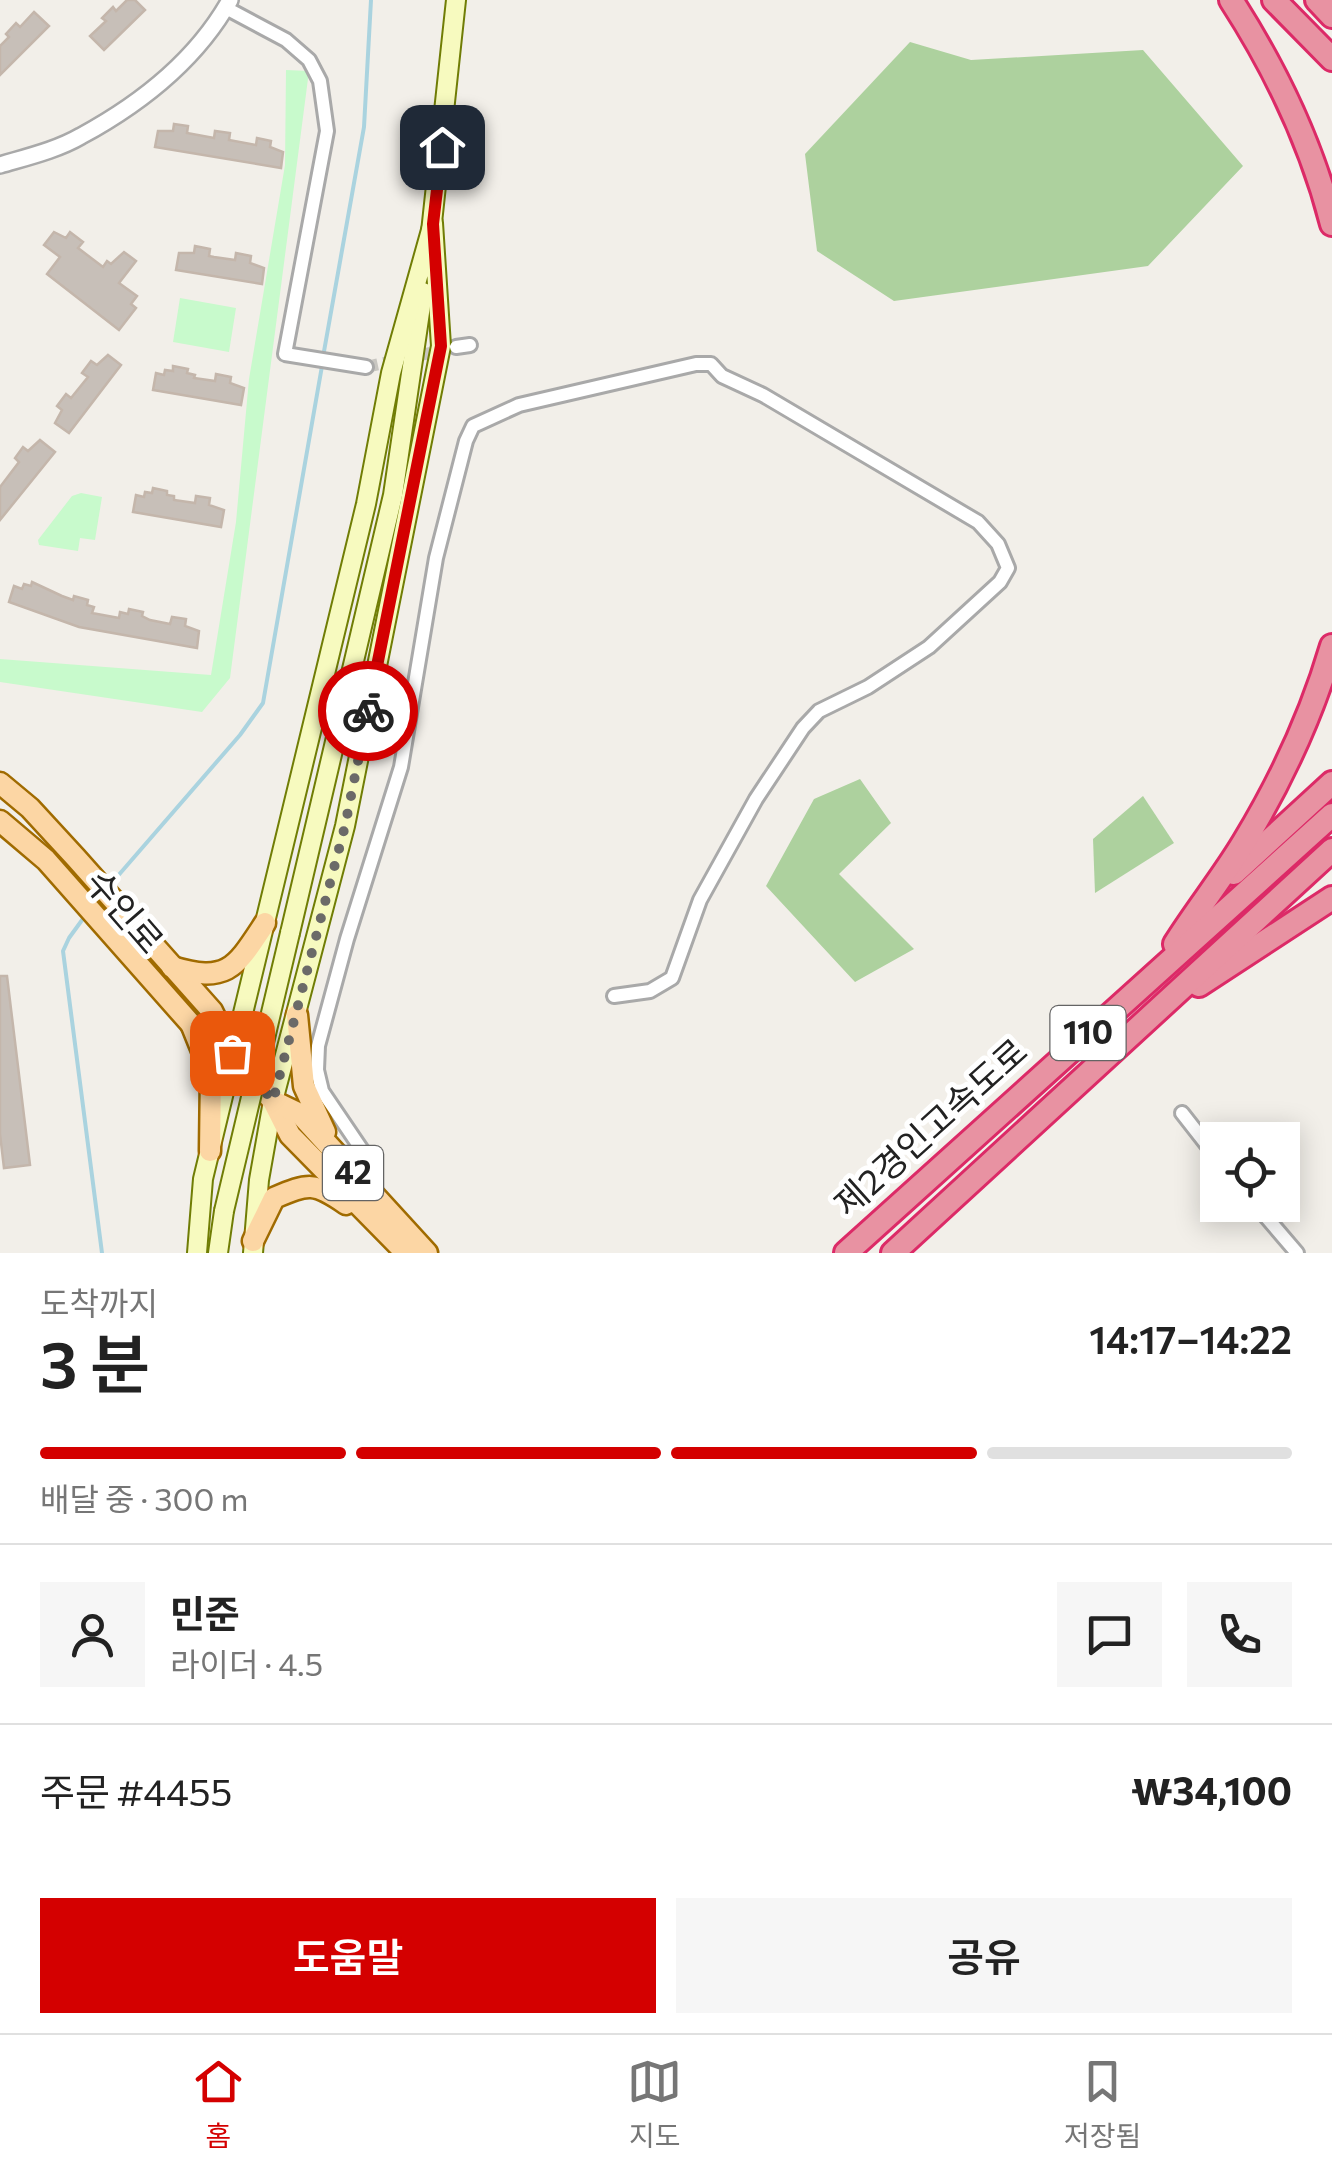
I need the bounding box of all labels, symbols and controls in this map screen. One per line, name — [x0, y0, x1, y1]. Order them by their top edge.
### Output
pin — [400, 105, 485, 190]
icon: home — [415, 120, 470, 175]
courier — [318, 661, 418, 761]
icon: bike — [341, 684, 396, 739]
street label: 수인로 — [78, 860, 174, 961]
road number: 110 — [1050, 1006, 1126, 1060]
pin — [190, 1011, 275, 1096]
icon: bag — [205, 1026, 260, 1081]
street label: 제2경인고속도로 — [824, 1028, 1035, 1224]
map controls — [1200, 1122, 1300, 1222]
button: locate — [1200, 1122, 1300, 1222]
road number: 42 — [323, 1146, 383, 1200]
text: 도착까지 — [40, 1282, 158, 1322]
text: 14:17–14:22 — [1089, 1315, 1292, 1362]
text: 3 분 — [40, 1322, 150, 1401]
text: 배달 중 · 300 m — [40, 1478, 248, 1518]
button: person — [40, 1582, 145, 1687]
button: chat — [1057, 1582, 1162, 1687]
button: phone — [1187, 1582, 1292, 1687]
text: 민준 — [170, 1589, 240, 1636]
text: 라이더 · 4.5 — [170, 1643, 323, 1683]
text: ₩34,100 — [1131, 1766, 1292, 1813]
text: 주문 #4455 — [40, 1767, 232, 1814]
button: 도움말 — [40, 1898, 656, 2013]
button: 공유 — [676, 1898, 1292, 2013]
tab: 홈 — [191, 2054, 246, 2154]
tab: 지도 — [627, 2054, 682, 2154]
tab: 저장됨 — [1064, 2054, 1141, 2154]

